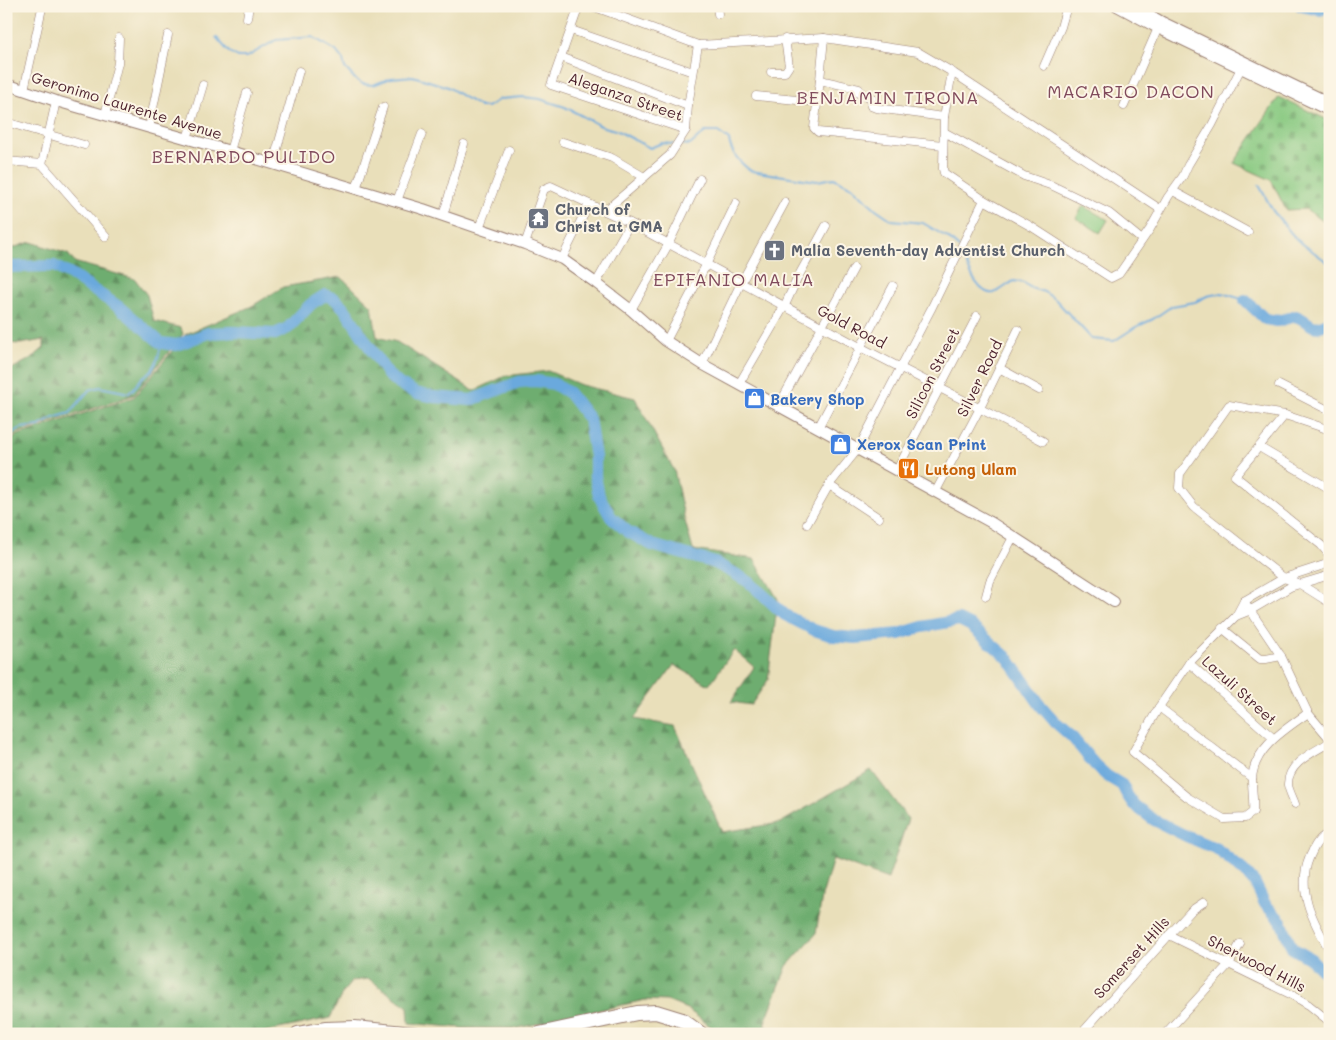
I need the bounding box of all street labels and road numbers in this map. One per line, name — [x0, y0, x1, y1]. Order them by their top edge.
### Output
street label: Geronimo Laurente Avenue — [29, 66, 225, 144]
street label: Aleganza Street — [566, 67, 686, 125]
street label: Gold Road — [814, 299, 890, 353]
street label: Silicon Street — [900, 324, 964, 422]
street label: Silver Road — [952, 336, 1006, 420]
street label: Lazuli Street — [1198, 651, 1282, 729]
street label: Somerset Hills — [1089, 912, 1173, 1002]
street label: Sherwood Hills — [1205, 930, 1309, 996]

